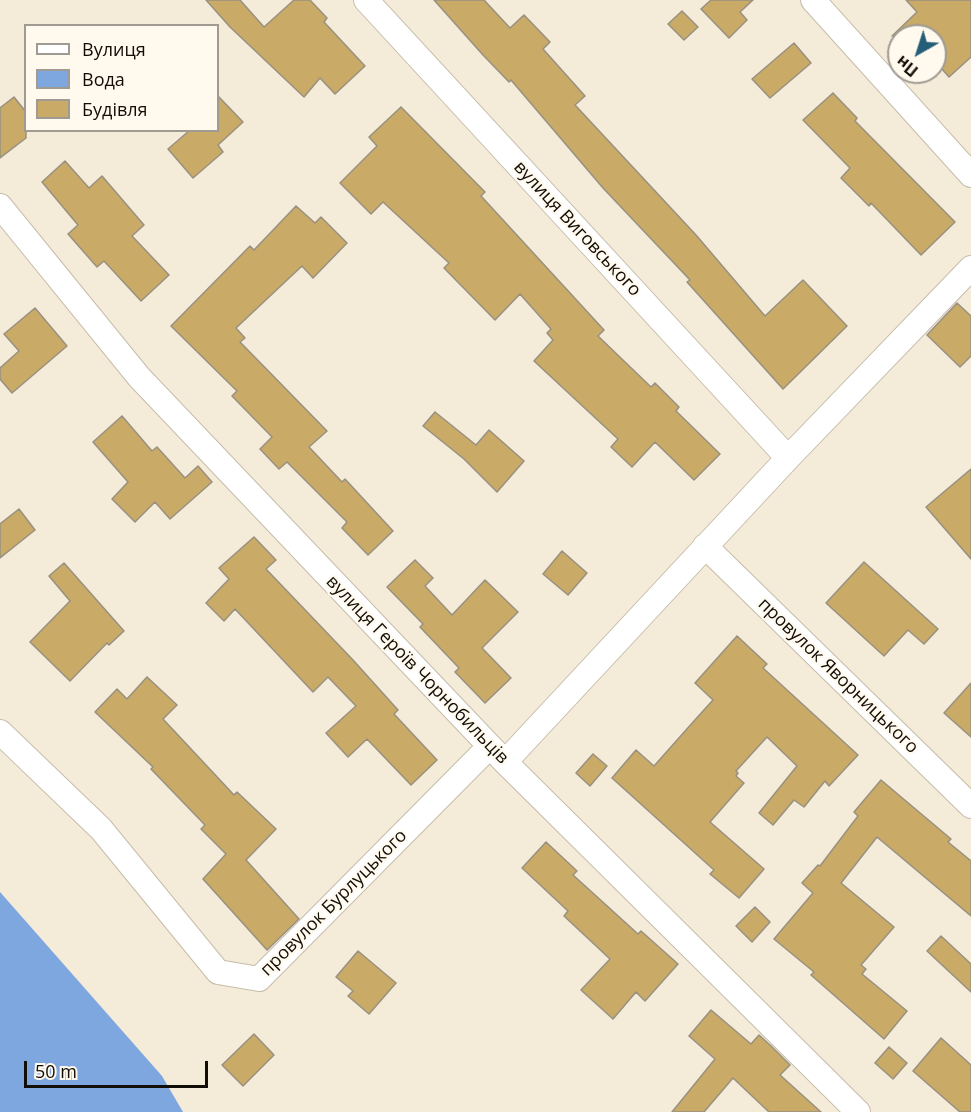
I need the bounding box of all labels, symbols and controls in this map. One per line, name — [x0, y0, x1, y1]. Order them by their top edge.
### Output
legend — [24, 24, 219, 132]
north arrow — [887, 24, 947, 84]
text: Вулиця — [82, 37, 146, 61]
text: Пн — [891, 51, 923, 82]
text: Вода — [82, 67, 125, 91]
text: Будівля — [82, 97, 148, 121]
street label: вулиця Виговського — [509, 157, 645, 301]
street label: вулиця Героїв Чорнобильців — [321, 571, 513, 769]
street label: провулок Яворницького — [753, 594, 923, 758]
street label: провулок Бурлуцького — [256, 825, 412, 981]
scale bar — [27, 1049, 212, 1087]
text: 50 m — [35, 1059, 77, 1083]

